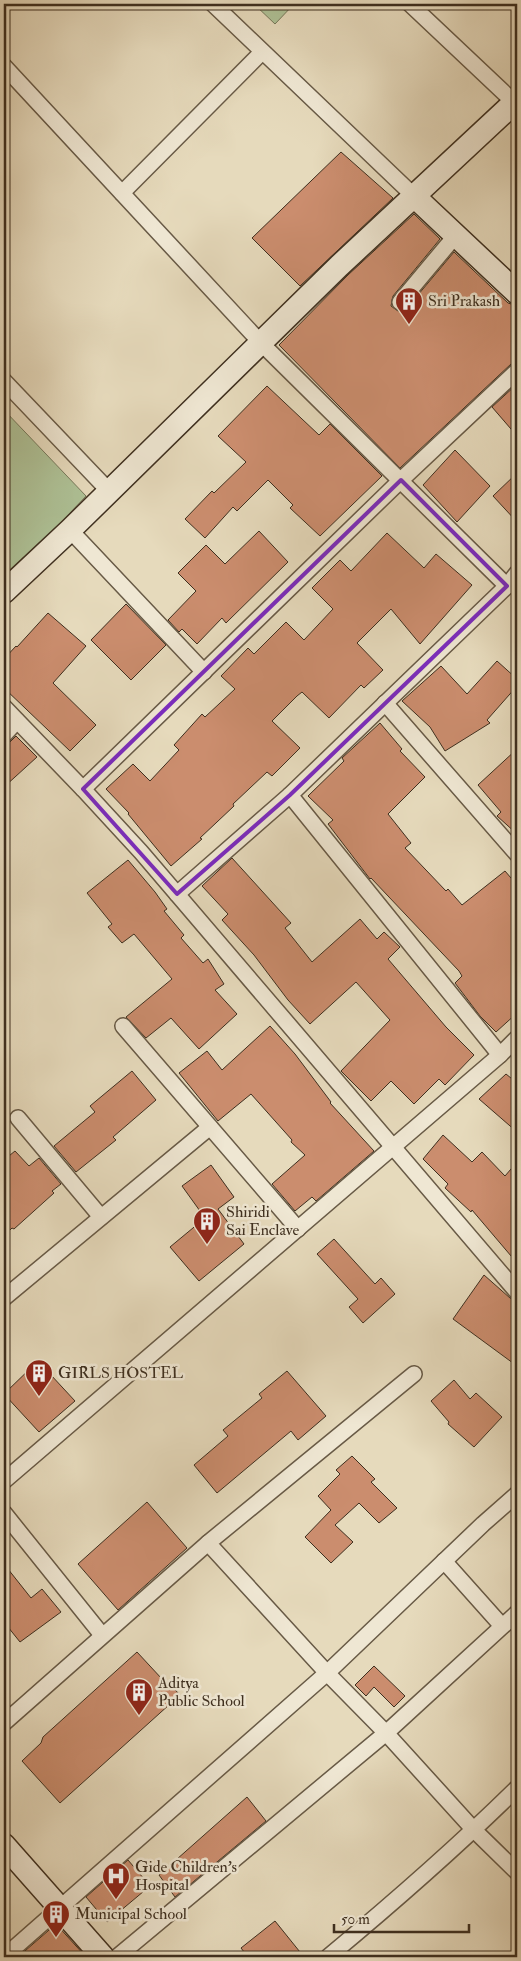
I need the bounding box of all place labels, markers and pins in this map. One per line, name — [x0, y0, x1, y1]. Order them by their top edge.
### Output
building icon: Sri Prakash — [394, 286, 424, 325]
place label: Sri Prakash — [428, 291, 501, 311]
place label: Shiridi Sai Enclave — [226, 1202, 299, 1240]
building icon: Shiridi Sai Enclave — [192, 1206, 222, 1245]
building icon: GIRLS HOSTEL — [24, 1358, 54, 1397]
place label: GIRLS HOSTEL — [58, 1363, 184, 1383]
place label: Aditya Public School — [157, 1673, 245, 1711]
building icon: Aditya Public School — [124, 1677, 154, 1716]
place label: Gide Children's Hospital — [135, 1857, 237, 1896]
hospital icon: Gide Children's Hospital — [101, 1861, 131, 1900]
building icon: Municipal School — [41, 1899, 71, 1938]
place label: Municipal School — [75, 1904, 187, 1925]

